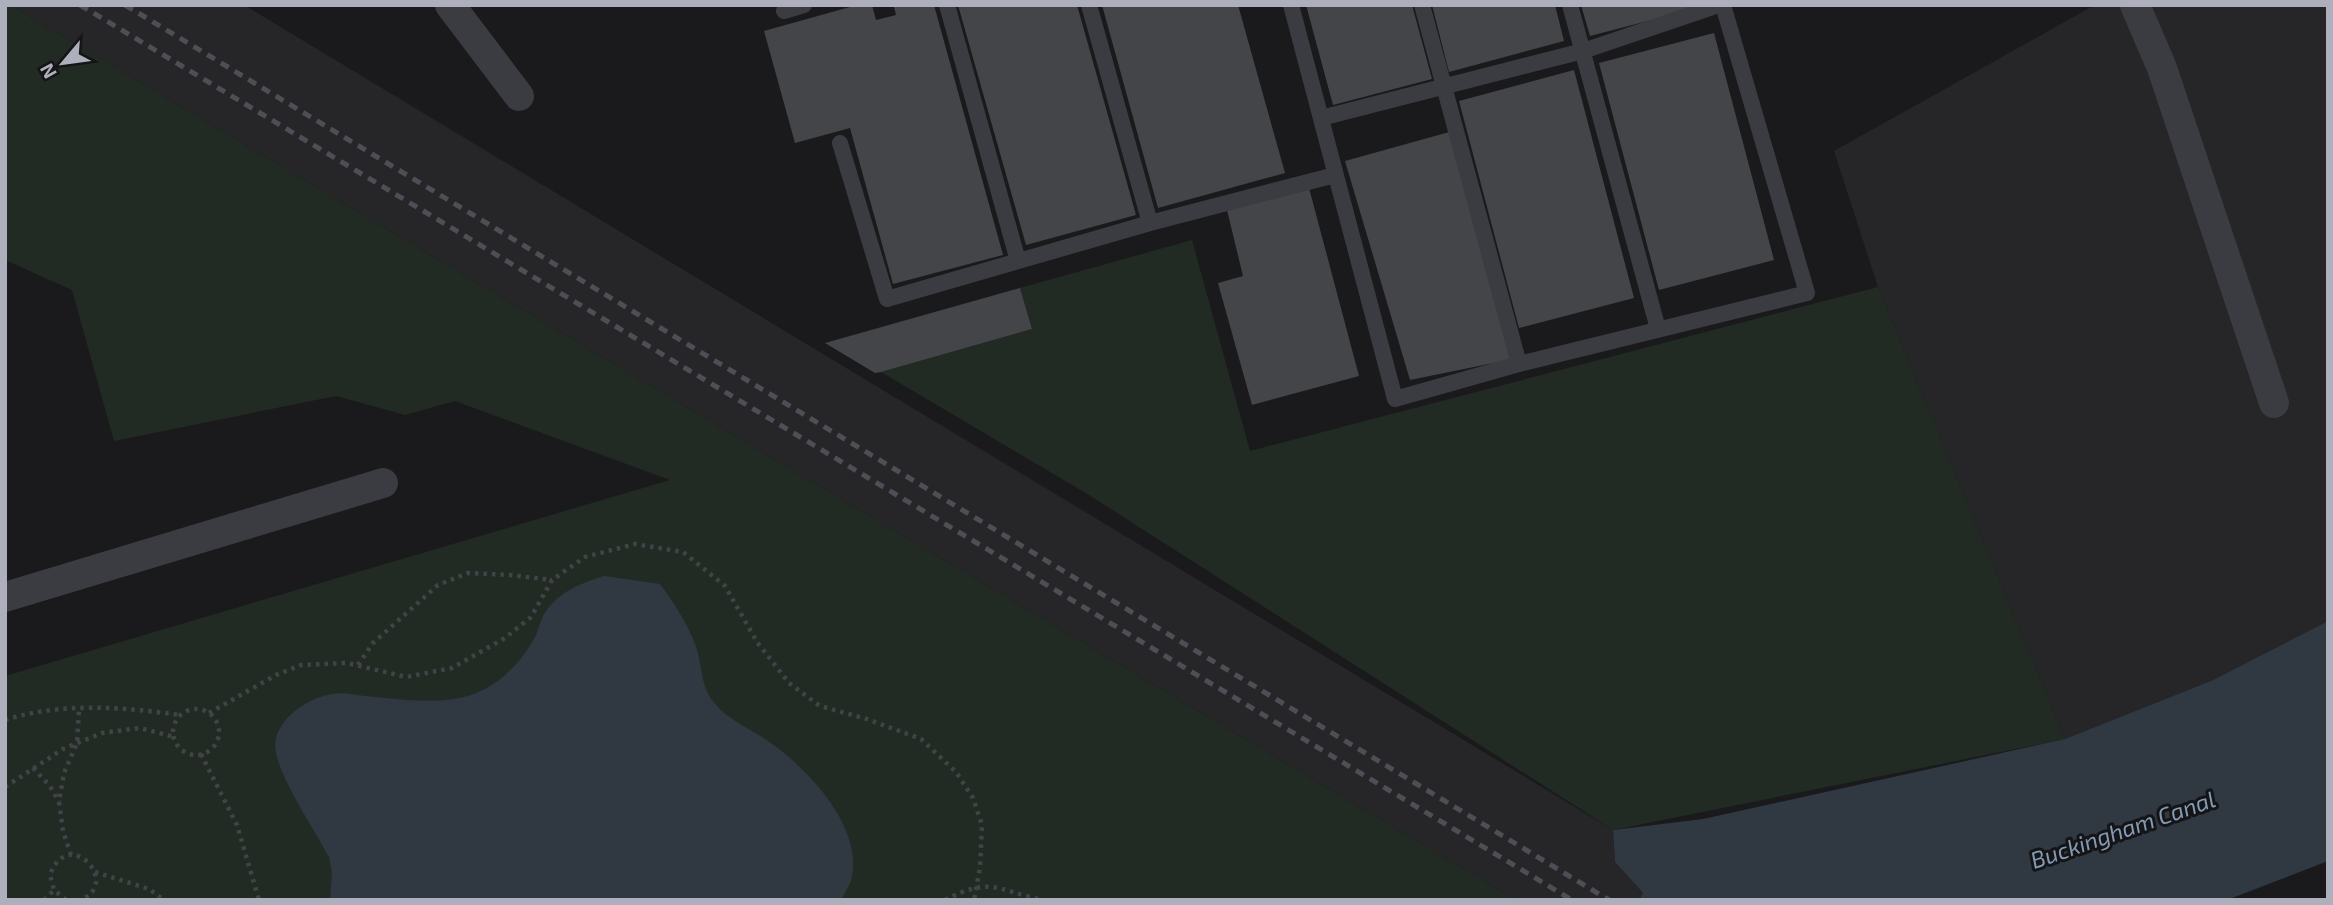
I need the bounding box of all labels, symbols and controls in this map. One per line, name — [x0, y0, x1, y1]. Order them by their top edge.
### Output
north arrow — [28, 28, 98, 98]
text: N — [34, 60, 61, 83]
water label: Buckingham Canal — [2027, 784, 2219, 874]

